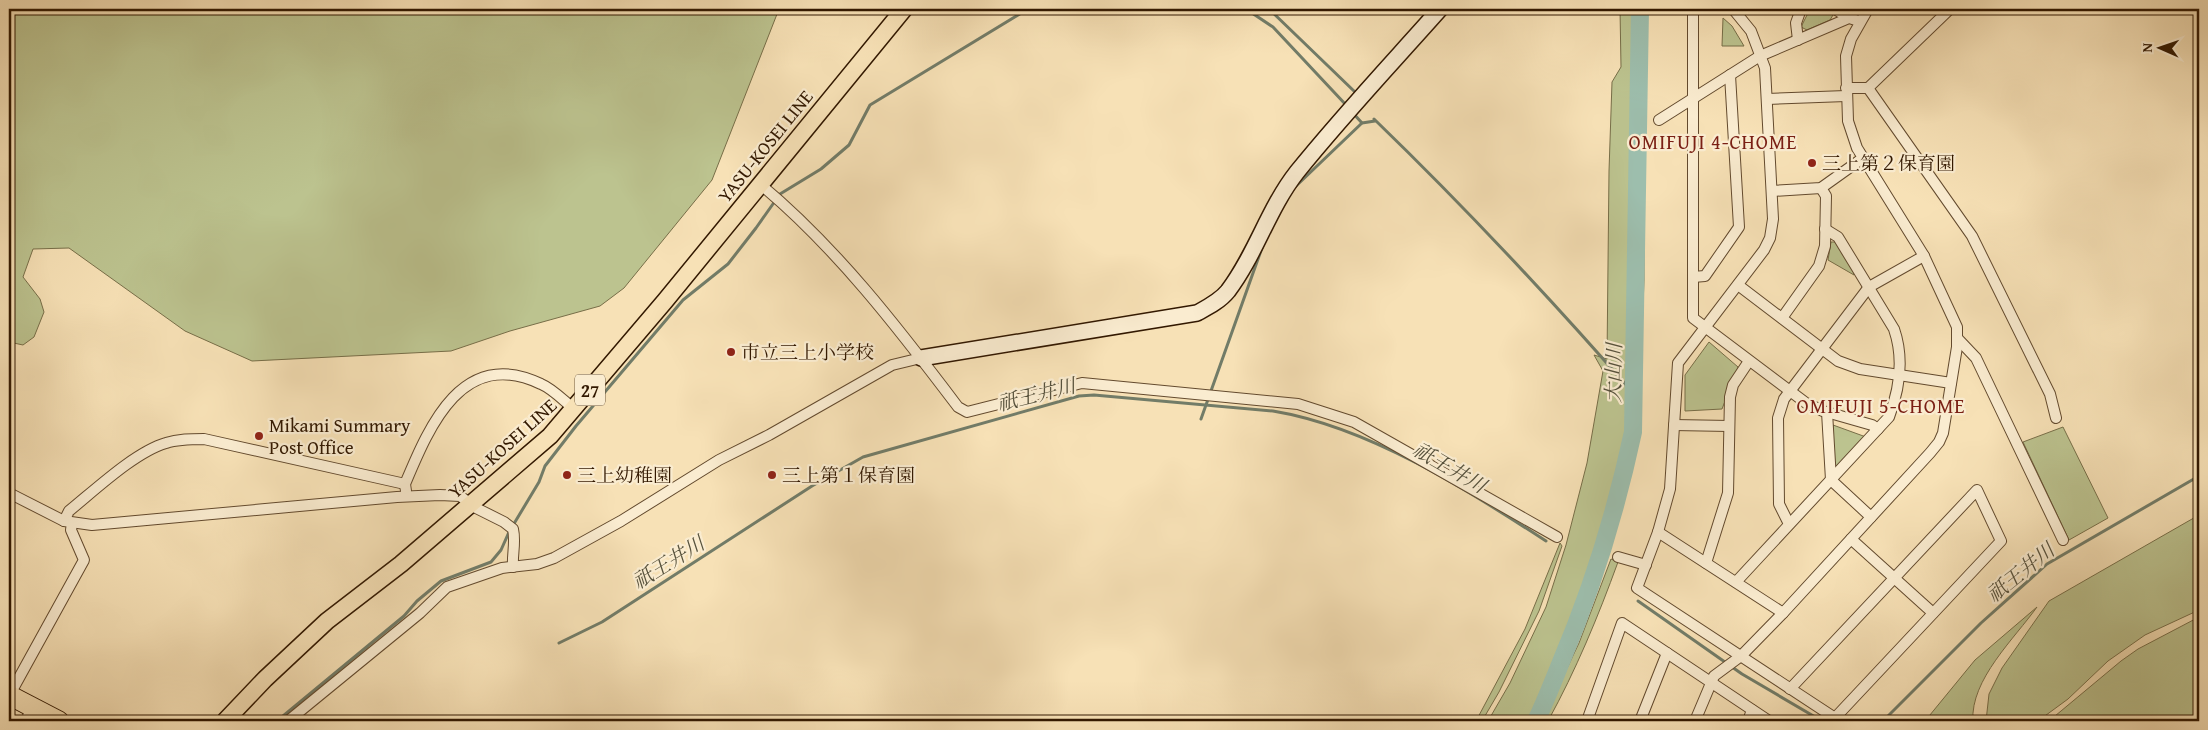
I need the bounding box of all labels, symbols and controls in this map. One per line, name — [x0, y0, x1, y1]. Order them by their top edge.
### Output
north arrow — [2136, 22, 2186, 72]
text: N — [2137, 42, 2157, 53]
street label: YASU-KOSEI LINE — [711, 83, 820, 208]
district label: OMIFUJI 4-CHOME — [1629, 127, 1797, 156]
place label: 三上第２保育園 — [1822, 149, 1955, 177]
marker: 三上第２保育園 — [1806, 157, 1818, 169]
place label: 市立三上小学校 — [741, 338, 874, 366]
water label: 大山川 — [1598, 341, 1628, 403]
marker: 市立三上小学校 — [725, 346, 737, 358]
water label: 祇王井川 — [994, 370, 1080, 418]
road number: 27 — [575, 374, 605, 406]
street label: YASU-KOSEI LINE — [441, 391, 563, 505]
district label: OMIFUJI 5-CHOME — [1797, 391, 1965, 420]
place label: Mikami Summary Post Office — [269, 411, 411, 461]
marker: Mikami Summary Post Office — [253, 430, 265, 442]
water label: 祇王井川 — [1408, 434, 1494, 501]
place label: 三上幼稚園 — [577, 461, 672, 489]
place label: 三上第１保育園 — [782, 461, 915, 489]
marker: 三上幼稚園 — [561, 469, 573, 481]
marker: 三上第１保育園 — [766, 469, 778, 481]
water label: 祇王井川 — [626, 527, 711, 595]
water label: 祇王井川 — [1980, 534, 2062, 608]

